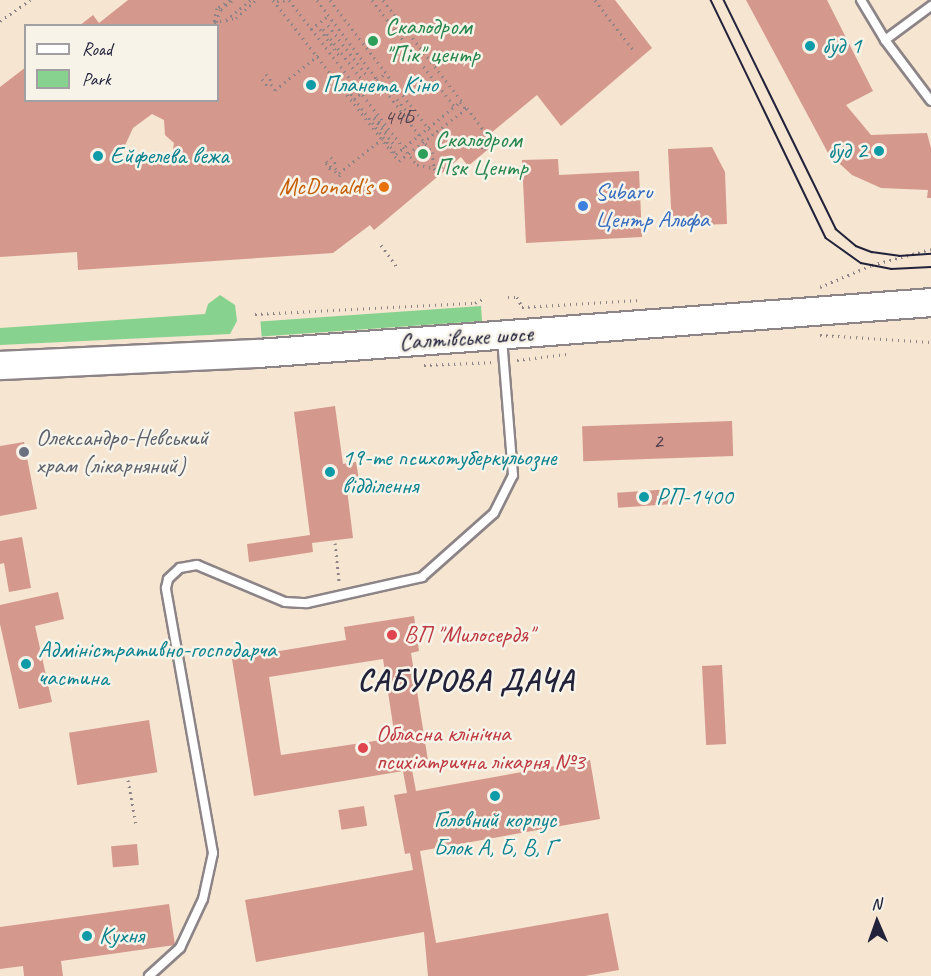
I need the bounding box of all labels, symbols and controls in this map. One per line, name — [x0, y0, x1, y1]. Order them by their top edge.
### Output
place label: Скалодром "Пік" центр — [385, 13, 480, 69]
legend — [24, 24, 219, 102]
place label: буд 1 — [822, 32, 861, 60]
marker: Скалодром "Пік" центр — [366, 34, 380, 48]
text: Road — [82, 38, 112, 60]
marker: буд 1 — [803, 39, 817, 53]
text: Park — [82, 68, 111, 90]
place label: Планета Кіно — [323, 71, 438, 99]
marker: Планета Кіно — [304, 78, 318, 92]
house number: 44Б — [384, 104, 414, 130]
place label: Скалодром Пsк Центр — [435, 126, 529, 182]
place label: буд 2 — [828, 137, 867, 165]
place label: Ейфелева вежа — [110, 142, 229, 170]
marker: буд 2 — [872, 144, 886, 158]
marker: Скалодром Пsк Центр — [416, 147, 430, 161]
marker: Ейфелева вежа — [91, 149, 105, 163]
place label: McDonald's — [279, 173, 372, 201]
place label: Subaru Центр Альфа — [595, 178, 709, 234]
marker: McDonald's — [377, 180, 391, 194]
marker: Subaru Центр Альфа — [576, 199, 590, 213]
street label: Салтівське шосе — [398, 319, 534, 357]
place label: Олександро-Невський храм (лікарняний) — [36, 424, 208, 480]
house number: 2 — [653, 428, 663, 454]
place label: 19-те психотуберкульозне відділення — [342, 444, 548, 500]
marker: Олександро-Невський храм (лікарняний) — [17, 445, 31, 459]
marker: 19-те психотуберкульозне відділення — [323, 465, 337, 479]
place label: РП-1400 — [656, 483, 733, 511]
marker: РП-1400 — [637, 490, 651, 504]
place label: ВП "Милосердя" — [404, 621, 534, 649]
marker: ВП "Милосердя" — [385, 628, 399, 642]
place label: Адміністративно-господарча частина — [38, 636, 276, 692]
marker: Адміністративно-господарча частина — [19, 657, 33, 671]
district label: САБУРОВА ДАЧА — [352, 662, 580, 698]
place label: Обласна клінічна психіатрична лікарня №3 — [376, 720, 586, 776]
marker: Обласна клінічна психіатрична лікарня №3 — [354, 739, 372, 757]
marker: Головний корпус Блок А, Б, В, Г — [488, 789, 502, 803]
place label: Головний корпус Блок А, Б, В, Г — [434, 806, 556, 862]
north arrow — [847, 892, 907, 952]
text: N — [871, 894, 882, 914]
place label: Кухня — [99, 922, 144, 950]
marker: Кухня — [80, 929, 94, 943]

